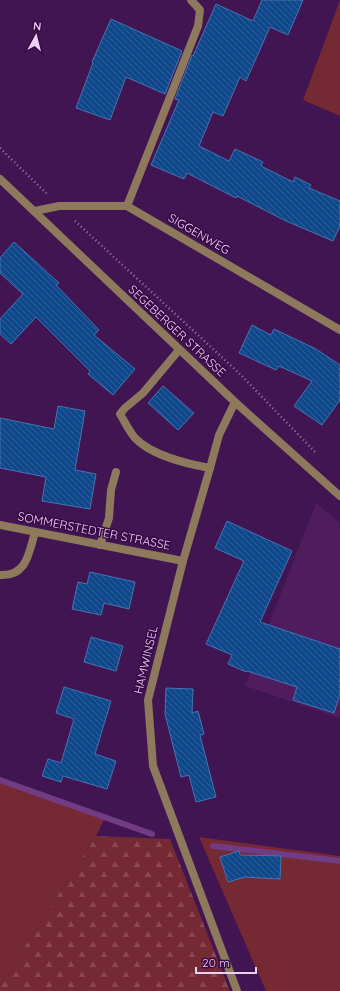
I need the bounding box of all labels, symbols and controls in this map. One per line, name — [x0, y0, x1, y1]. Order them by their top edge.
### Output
north arrow — [16, 16, 56, 56]
text: N — [32, 19, 42, 34]
street label: SIGGENWEG — [166, 210, 233, 257]
street label: SEGEBERGER STRASSE — [125, 282, 229, 380]
street label: SOMMERSTEDTER STRASSE — [16, 508, 172, 553]
street label: HAMWINSEL — [130, 624, 161, 695]
scale bar — [196, 949, 256, 975]
text: 20 m — [202, 955, 230, 970]

